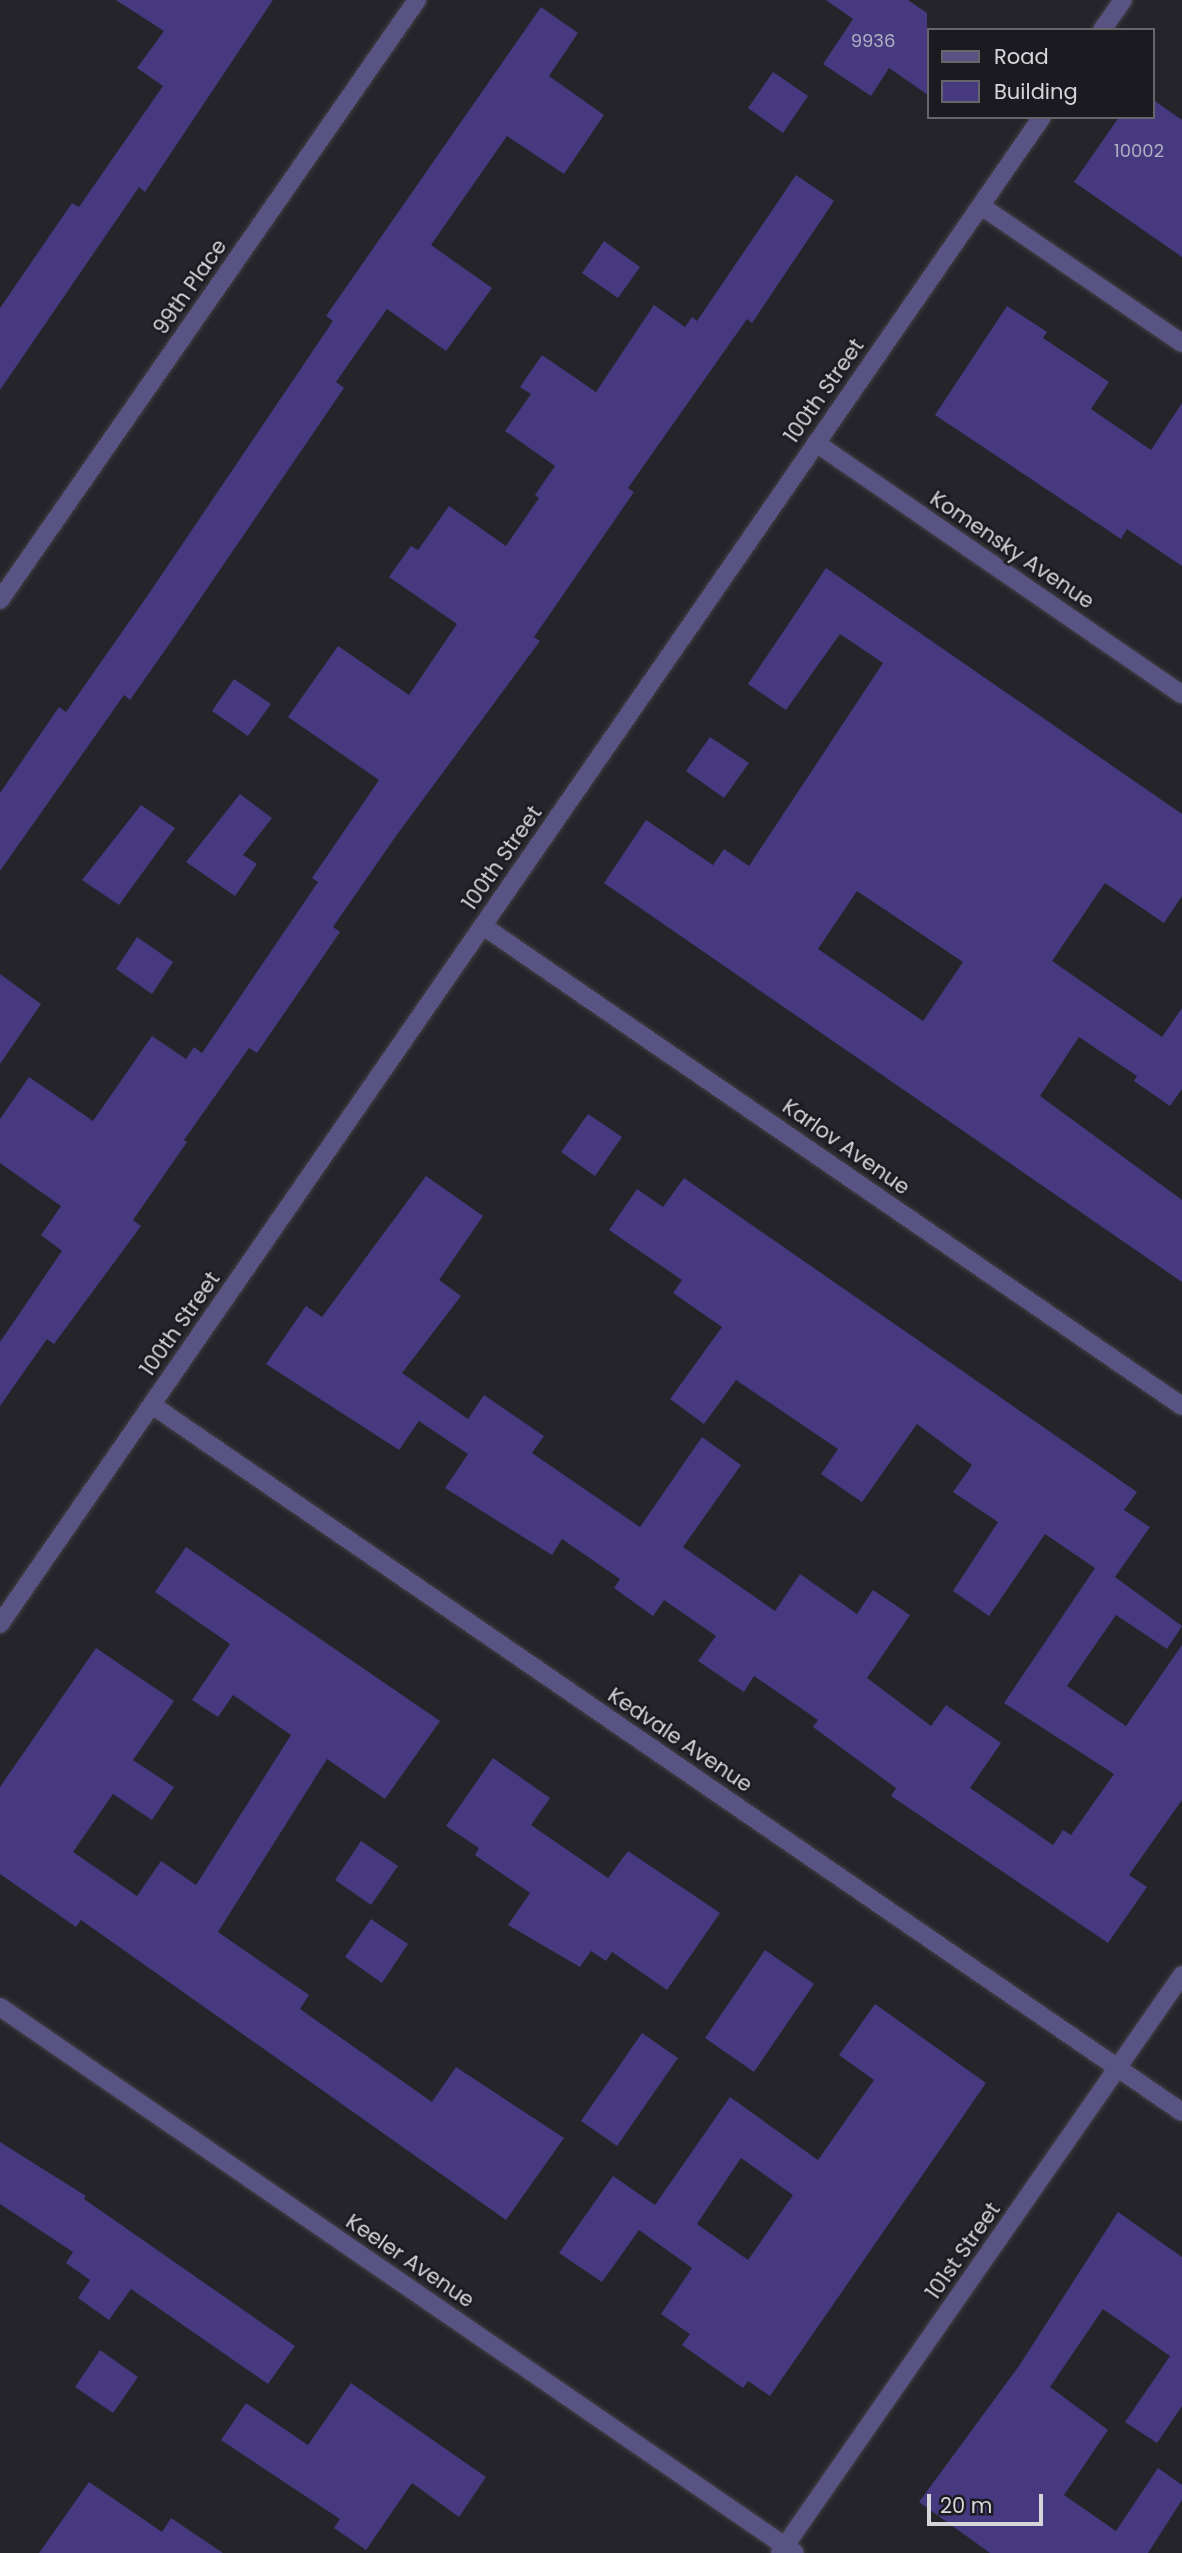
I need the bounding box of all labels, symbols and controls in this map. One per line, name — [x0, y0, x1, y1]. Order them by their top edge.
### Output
legend — [926, 28, 1154, 119]
house number: 9936 — [851, 30, 895, 52]
text: Road — [994, 42, 1049, 71]
text: Building — [994, 77, 1078, 106]
house number: 10002 — [1114, 140, 1164, 162]
street label: 99th Place — [148, 235, 232, 339]
street label: 100th Street — [779, 334, 869, 448]
street label: Komensky Avenue — [925, 486, 1099, 614]
street label: 100th Street — [457, 801, 547, 915]
street label: Karlov Avenue — [778, 1094, 914, 1200]
street label: 100th Street — [135, 1267, 225, 1381]
street label: Kedvale Avenue — [603, 1682, 757, 1798]
street label: 101st Street — [920, 2198, 1006, 2304]
street label: Keeler Avenue — [341, 2209, 479, 2313]
scale bar — [930, 2480, 1046, 2524]
text: 20 m — [940, 2491, 993, 2520]

